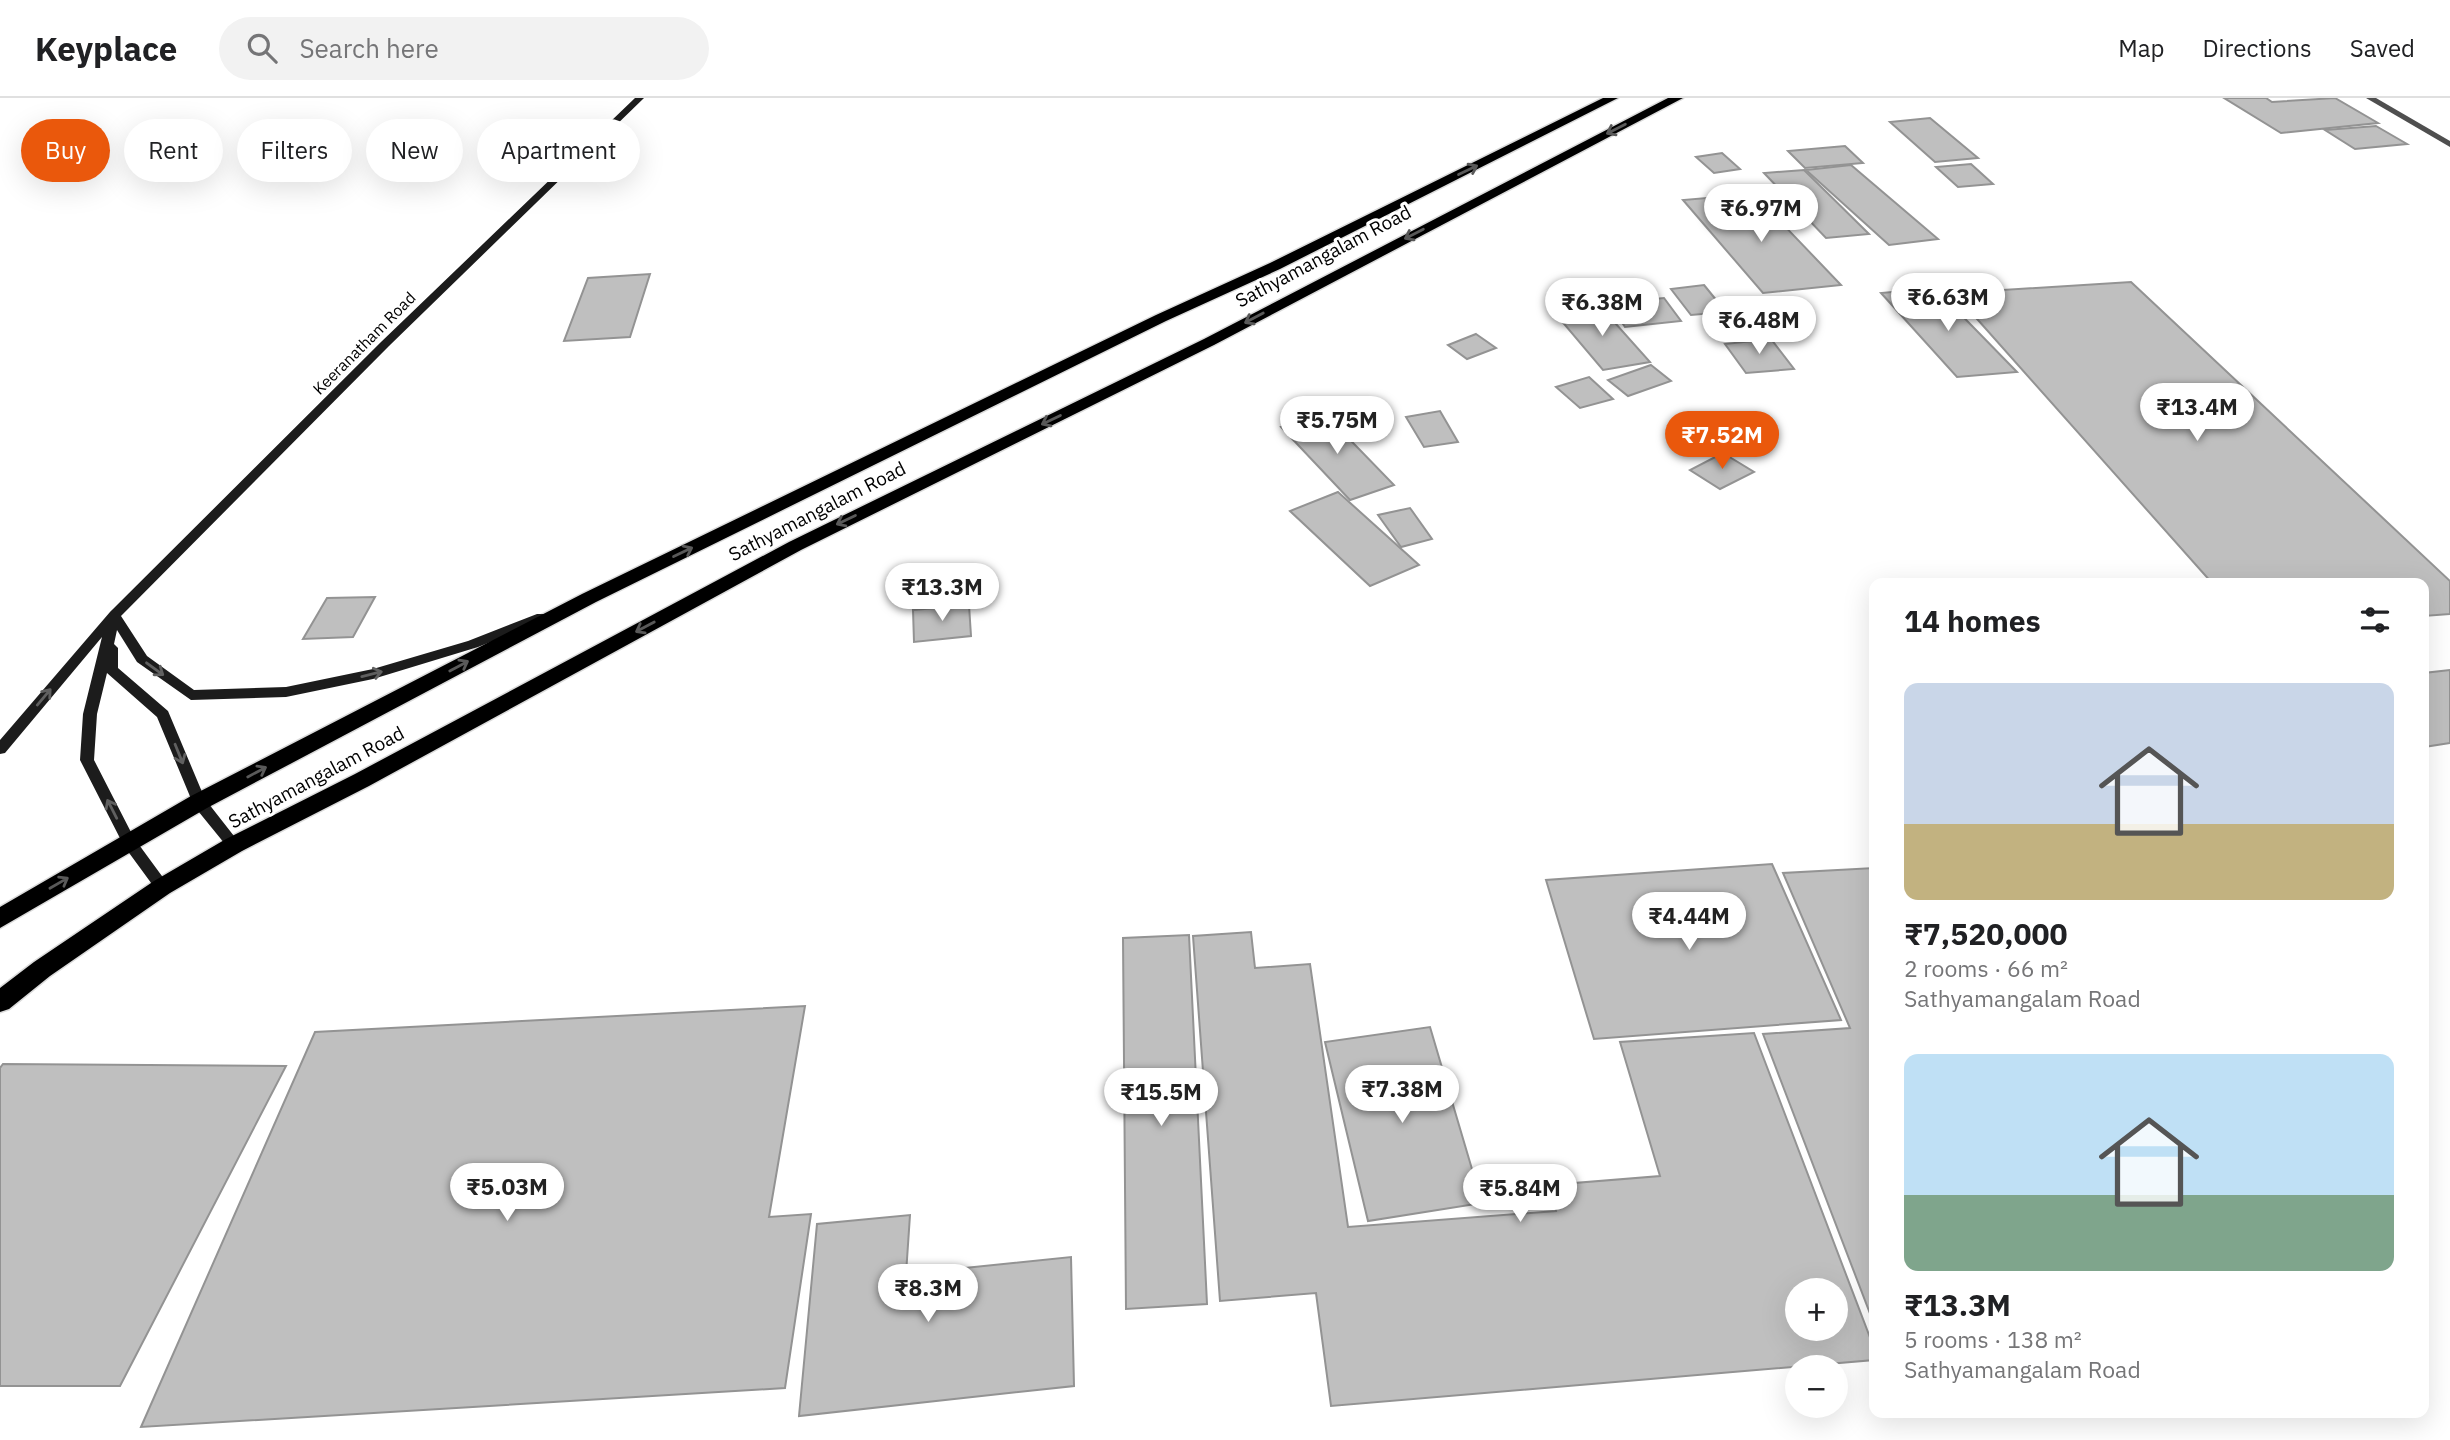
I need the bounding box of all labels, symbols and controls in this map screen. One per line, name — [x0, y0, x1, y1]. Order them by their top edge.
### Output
search box — [219, 17, 709, 80]
text: Keyplace — [35, 27, 177, 70]
icon: search — [243, 29, 281, 67]
text: Search here — [299, 31, 439, 65]
text: Map — [2118, 32, 2164, 64]
text: Directions — [2202, 32, 2312, 64]
text: Saved — [2350, 32, 2415, 64]
chip: Buy — [21, 119, 110, 182]
chip: Rent — [124, 119, 223, 182]
chip: Filters — [237, 119, 352, 182]
chip: New — [366, 119, 463, 182]
chip: Apartment — [477, 119, 640, 182]
one-way arrow — [1607, 123, 1627, 137]
one-way arrow — [1457, 162, 1478, 176]
pin: ₹6.97M — [1704, 184, 1818, 244]
text: ₹6.97M — [1720, 192, 1802, 222]
street label: Sathyamangalam Road — [1231, 199, 1415, 313]
one-way arrow — [1404, 228, 1425, 241]
pin: ₹6.63M — [1891, 274, 2005, 333]
pin: ₹6.38M — [1545, 278, 1659, 338]
text: ₹6.63M — [1907, 281, 1989, 311]
text: ₹6.38M — [1561, 286, 1643, 316]
street label: Keeranatham Road — [308, 287, 420, 399]
pin: ₹6.48M — [1702, 296, 1816, 356]
text: ₹6.48M — [1718, 304, 1800, 334]
one-way arrow — [1244, 312, 1265, 325]
pin: ₹13.4M — [2140, 384, 2254, 443]
text: ₹13.4M — [2156, 391, 2238, 421]
pin: ₹5.75M — [1280, 396, 1394, 456]
text: ₹5.75M — [1296, 404, 1378, 434]
pin: ₹7.52M — [1665, 412, 1779, 471]
one-way arrow — [1041, 413, 1062, 427]
text: ₹7.52M — [1681, 419, 1763, 449]
street label: Sathyamangalam Road — [724, 456, 910, 566]
one-way arrow — [836, 514, 857, 528]
one-way arrow — [672, 545, 693, 559]
pin: ₹13.3M — [885, 564, 999, 623]
text: ₹13.3M — [901, 571, 983, 601]
text: 14 homes — [1904, 601, 2041, 640]
icon: filters — [2356, 601, 2394, 639]
one-way arrow — [636, 620, 656, 634]
one-way arrow — [448, 659, 469, 673]
one-way arrow — [145, 661, 164, 676]
one-way arrow — [360, 667, 383, 680]
one-way arrow — [36, 688, 52, 706]
street label: Sathyamangalam Road — [224, 720, 408, 834]
icon: home — [2086, 728, 2212, 854]
one-way arrow — [174, 742, 187, 764]
one-way arrow — [246, 764, 267, 778]
one-way arrow — [105, 799, 119, 820]
one-way arrow — [49, 876, 69, 890]
pin: ₹4.44M — [1632, 892, 1746, 952]
text: ₹4.44M — [1648, 900, 1730, 930]
text: ₹7,520,000 — [1904, 914, 2067, 953]
text: 2 rooms · 66 m² — [1904, 953, 2068, 983]
text: Sathyamangalam Road — [1904, 983, 2141, 1013]
pin: ₹7.38M — [1345, 1066, 1459, 1125]
pin: ₹15.5M — [1104, 1068, 1218, 1128]
text: ₹7.38M — [1361, 1073, 1443, 1103]
text: ₹15.5M — [1120, 1076, 1202, 1106]
icon: home — [2086, 1099, 2212, 1225]
pin: ₹5.03M — [450, 1164, 564, 1223]
pin: ₹5.84M — [1463, 1164, 1577, 1224]
text: ₹5.03M — [466, 1171, 548, 1201]
text: ₹5.84M — [1479, 1172, 1561, 1202]
pin: ₹8.3M — [879, 1264, 977, 1324]
text: ₹8.3M — [894, 1272, 962, 1302]
map controls — [1785, 1278, 1848, 1418]
button: + — [1785, 1278, 1848, 1341]
text: ₹13.3M — [1904, 1285, 2011, 1324]
text: 5 rooms · 138 m² — [1904, 1324, 2082, 1354]
text: Sathyamangalam Road — [1904, 1354, 2141, 1384]
button: − — [1785, 1355, 1848, 1418]

